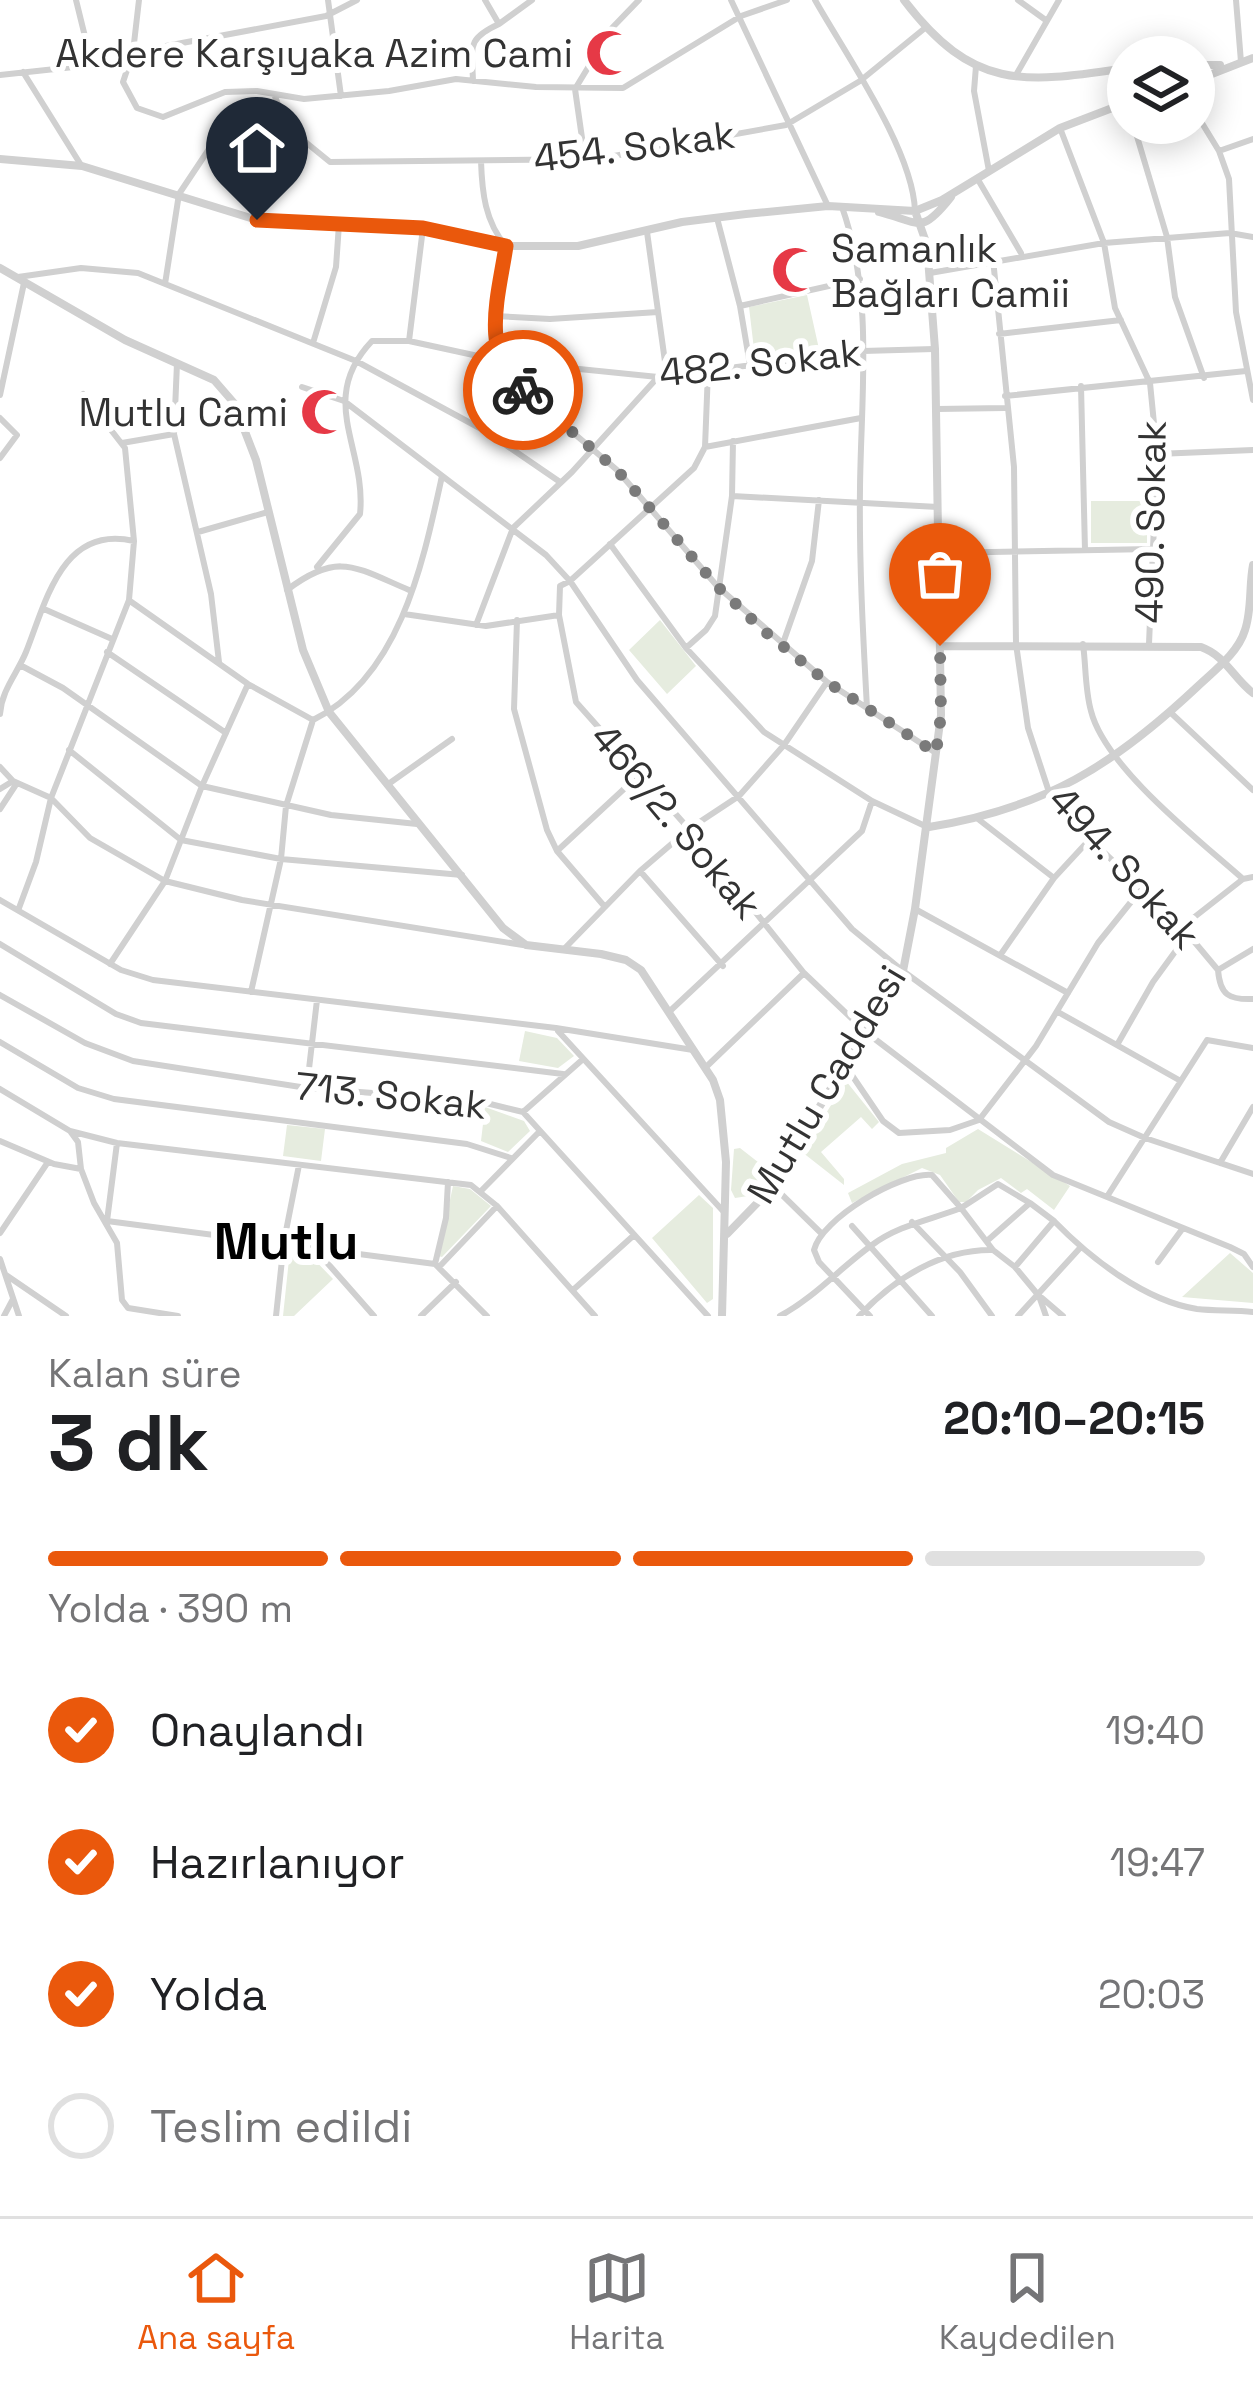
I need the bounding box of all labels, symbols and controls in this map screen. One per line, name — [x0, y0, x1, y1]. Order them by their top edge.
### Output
mosque icon: Akdere Karşıyaka Azim Cami — [584, 28, 634, 78]
place label: Akdere Karşıyaka Azim Cami — [55, 29, 573, 78]
map controls — [1107, 36, 1215, 144]
button: layers — [1107, 36, 1215, 144]
pin — [206, 97, 308, 220]
street label: 454. Sokak — [531, 110, 738, 183]
icon: home — [224, 115, 290, 181]
place label: Samanlık Bağları Camii — [831, 224, 1070, 318]
mosque icon: Samanlık Bağları Camii — [770, 245, 820, 295]
street label: 482. Sokak — [657, 328, 863, 397]
courier — [463, 330, 583, 450]
icon: bike — [490, 357, 556, 423]
mosque icon: Mutlu Cami — [299, 387, 349, 437]
place label: Mutlu Cami — [78, 388, 288, 437]
street label: 490. Sokak — [1124, 420, 1177, 624]
pin — [889, 523, 991, 646]
icon: bag — [907, 541, 973, 607]
street label: 466/2. Sokak — [581, 713, 773, 929]
street label: 494. Sokak — [1038, 775, 1211, 959]
street label: Mutlu Caddesi — [736, 956, 917, 1212]
street label: 713. Sokak — [293, 1061, 489, 1130]
district label: Mutlu — [214, 1209, 358, 1274]
text: Kalan süre — [48, 1349, 242, 1398]
text: 20:10–20:15 — [943, 1390, 1205, 1447]
text: 3 dk — [48, 1393, 209, 1493]
text: Yolda · 390 m — [48, 1584, 293, 1633]
icon: check — [48, 1697, 114, 1763]
text: Onaylandı — [150, 1702, 365, 1759]
text: 19:40 — [1106, 1706, 1205, 1755]
icon: check — [48, 1829, 114, 1895]
text: Hazırlanıyor — [150, 1834, 405, 1891]
text: 19:47 — [1110, 1838, 1205, 1887]
icon: check — [48, 1961, 114, 2027]
text: Yolda — [150, 1966, 267, 2023]
text: 20:03 — [1098, 1970, 1205, 2019]
text: Teslim edildi — [150, 2098, 412, 2155]
tab: Ana sayfa — [137, 2245, 295, 2359]
tab: Harita — [569, 2245, 665, 2359]
tab: Kaydedilen — [939, 2245, 1116, 2359]

